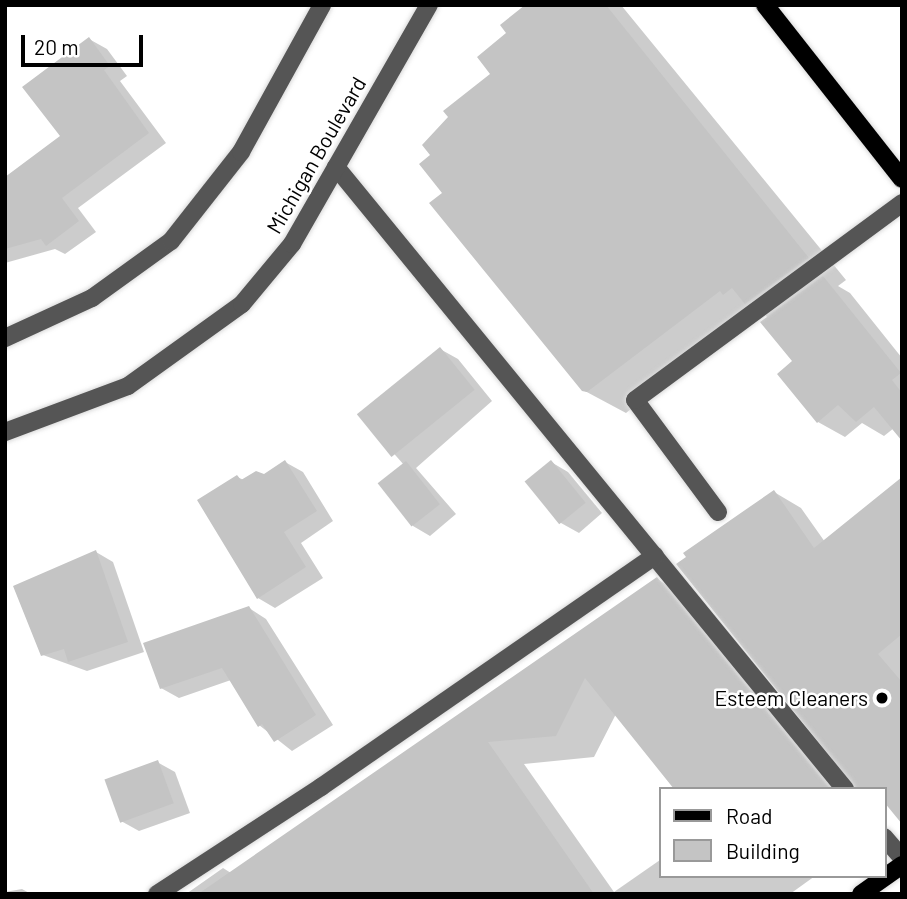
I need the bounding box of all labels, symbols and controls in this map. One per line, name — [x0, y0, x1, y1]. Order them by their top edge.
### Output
scale bar — [24, 21, 147, 65]
text: 20 m — [34, 34, 79, 59]
street label: Michigan Boulevard — [261, 72, 371, 238]
place label: Esteem Cleaners — [714, 685, 868, 711]
marker: Esteem Cleaners — [874, 690, 890, 706]
legend — [659, 787, 886, 878]
text: Road — [726, 803, 772, 828]
text: Building — [726, 838, 800, 863]

